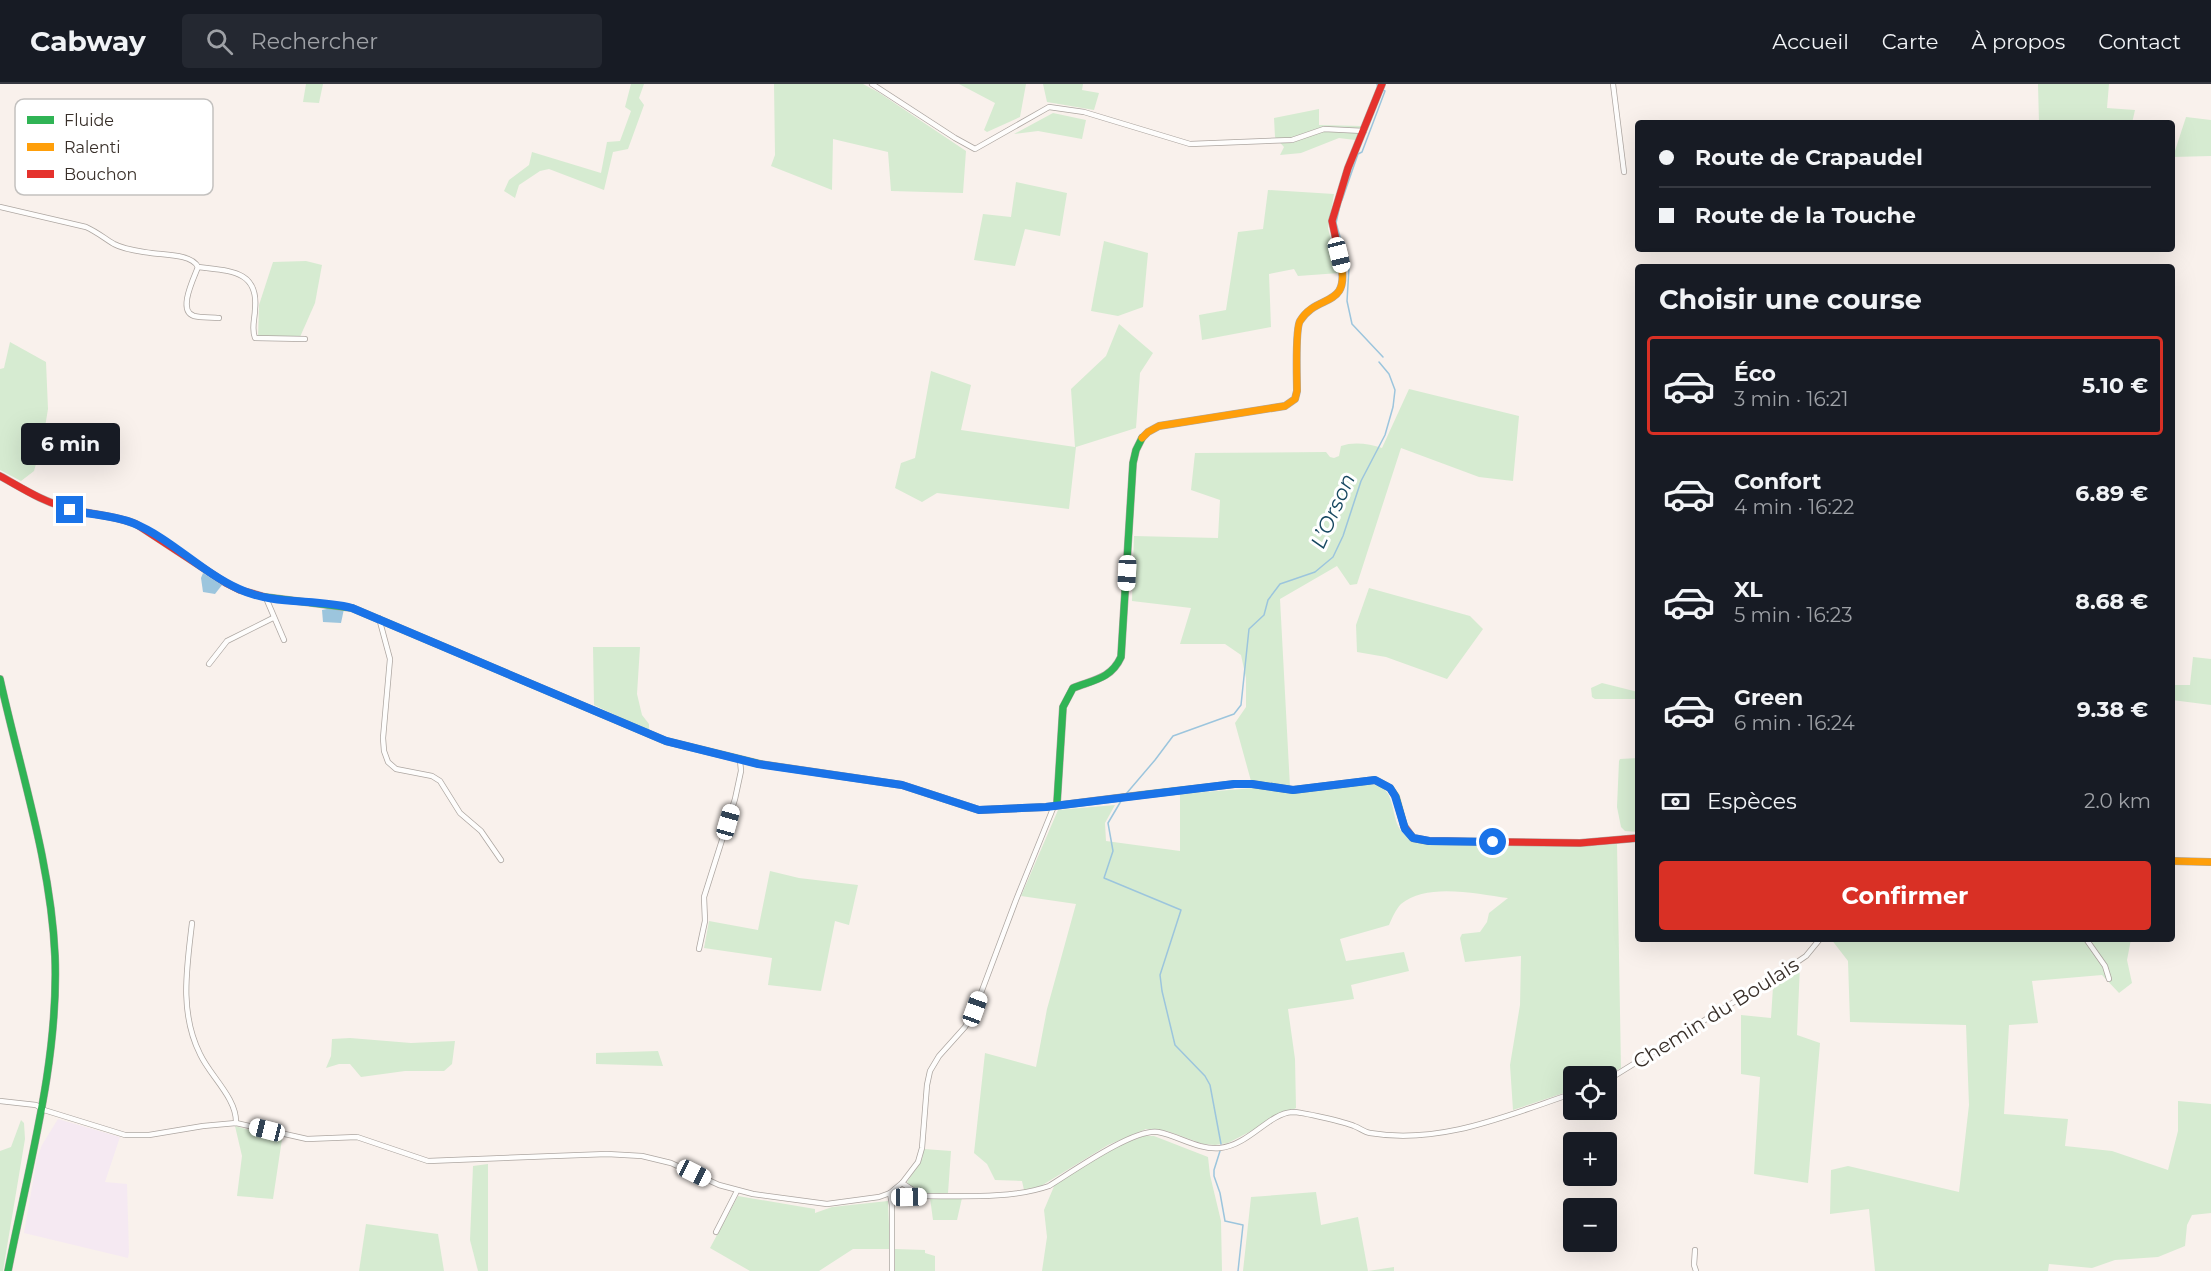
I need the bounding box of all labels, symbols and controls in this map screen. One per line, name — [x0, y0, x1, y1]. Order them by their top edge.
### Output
search box — [182, 14, 602, 68]
text: Cabway — [30, 24, 146, 58]
icon: search — [203, 25, 236, 58]
text: Rechercher — [251, 28, 378, 55]
text: Accueil — [1772, 29, 1849, 54]
text: Carte — [1882, 29, 1938, 54]
text: À propos — [1971, 29, 2065, 54]
text: Contact — [2098, 29, 2181, 54]
legend — [15, 99, 213, 195]
text: Fluide — [64, 111, 114, 130]
text: Ralenti — [64, 138, 121, 157]
text: Route de Crapaudel — [1695, 144, 1923, 171]
text: Bouchon — [64, 165, 137, 184]
text: Route de la Touche — [1695, 202, 1916, 229]
car — [1326, 235, 1352, 275]
text: Choisir une course — [1659, 283, 1922, 316]
icon: car — [1662, 359, 1716, 413]
text: Éco — [1734, 360, 1776, 387]
text: 5.10 € — [2082, 372, 2148, 399]
text: 3 min · 16:21 — [1734, 387, 1848, 411]
callout: 6 min — [20, 423, 119, 465]
text: 6 min — [41, 432, 100, 456]
icon: car — [1662, 467, 1716, 521]
text: Confort — [1734, 468, 1821, 495]
water label: L’Orson — [1305, 469, 1360, 552]
text: 6.89 € — [2075, 480, 2148, 507]
text: 4 min · 16:22 — [1734, 495, 1854, 519]
route end — [56, 496, 83, 523]
car — [1117, 555, 1137, 591]
icon: car — [1662, 575, 1716, 629]
text: XL — [1734, 576, 1763, 603]
text: 8.68 € — [2075, 588, 2148, 615]
text: 5 min · 16:23 — [1734, 603, 1852, 627]
icon: car — [1662, 683, 1716, 737]
text: Green — [1734, 684, 1803, 711]
text: 9.38 € — [2077, 696, 2148, 723]
text: 6 min · 16:24 — [1734, 711, 1855, 735]
icon: cash — [1659, 785, 1692, 818]
text: Espèces — [1707, 788, 1797, 815]
text: 2.0 km — [2084, 789, 2151, 813]
car — [714, 802, 742, 842]
route start — [1479, 828, 1506, 855]
button: Confirmer — [1659, 861, 2151, 930]
street label: Chemin du Boulais — [1629, 952, 1803, 1074]
car — [960, 989, 990, 1029]
map controls — [1563, 1066, 1617, 1252]
button: locate — [1563, 1066, 1617, 1120]
car — [247, 1117, 287, 1143]
button: + — [1563, 1132, 1617, 1186]
car — [674, 1157, 714, 1189]
car — [891, 1188, 927, 1206]
button: − — [1563, 1198, 1617, 1252]

